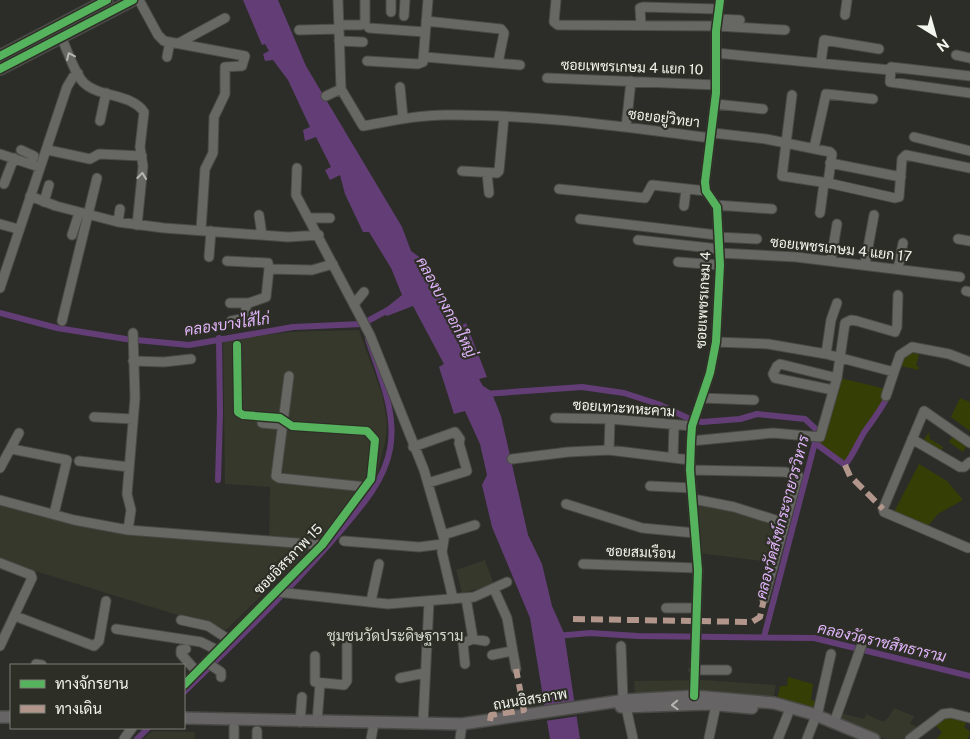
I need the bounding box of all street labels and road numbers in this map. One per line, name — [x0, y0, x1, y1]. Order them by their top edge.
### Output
street label: ซอยเพชรเกษม 4 แยก 10 — [561, 57, 703, 77]
street label: ซอยอยู่วิทยา — [627, 106, 701, 132]
street label: ซอยเพชรเกษม 4 แยก 17 — [769, 234, 913, 264]
street label: ซอยเพชรเกษม 4 — [692, 251, 714, 349]
street label: ซอยเทวะทหะคาม — [572, 396, 676, 420]
street label: ซอยอิสรภาพ 15 — [250, 521, 326, 597]
street label: ซอยสมเรือน — [606, 542, 676, 561]
street label: ถนนอิสรภาพ — [492, 685, 568, 713]

